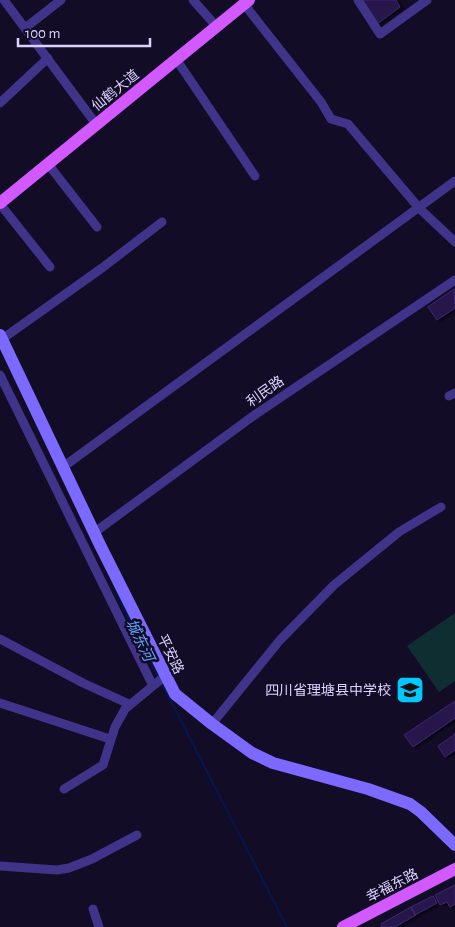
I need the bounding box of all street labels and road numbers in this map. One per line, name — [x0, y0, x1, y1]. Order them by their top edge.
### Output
street label: 仙鹤大道 — [88, 66, 142, 114]
street label: 利民路 — [244, 373, 287, 410]
street label: 平安路 — [155, 632, 186, 676]
street label: 幸福东路 — [364, 866, 421, 905]

